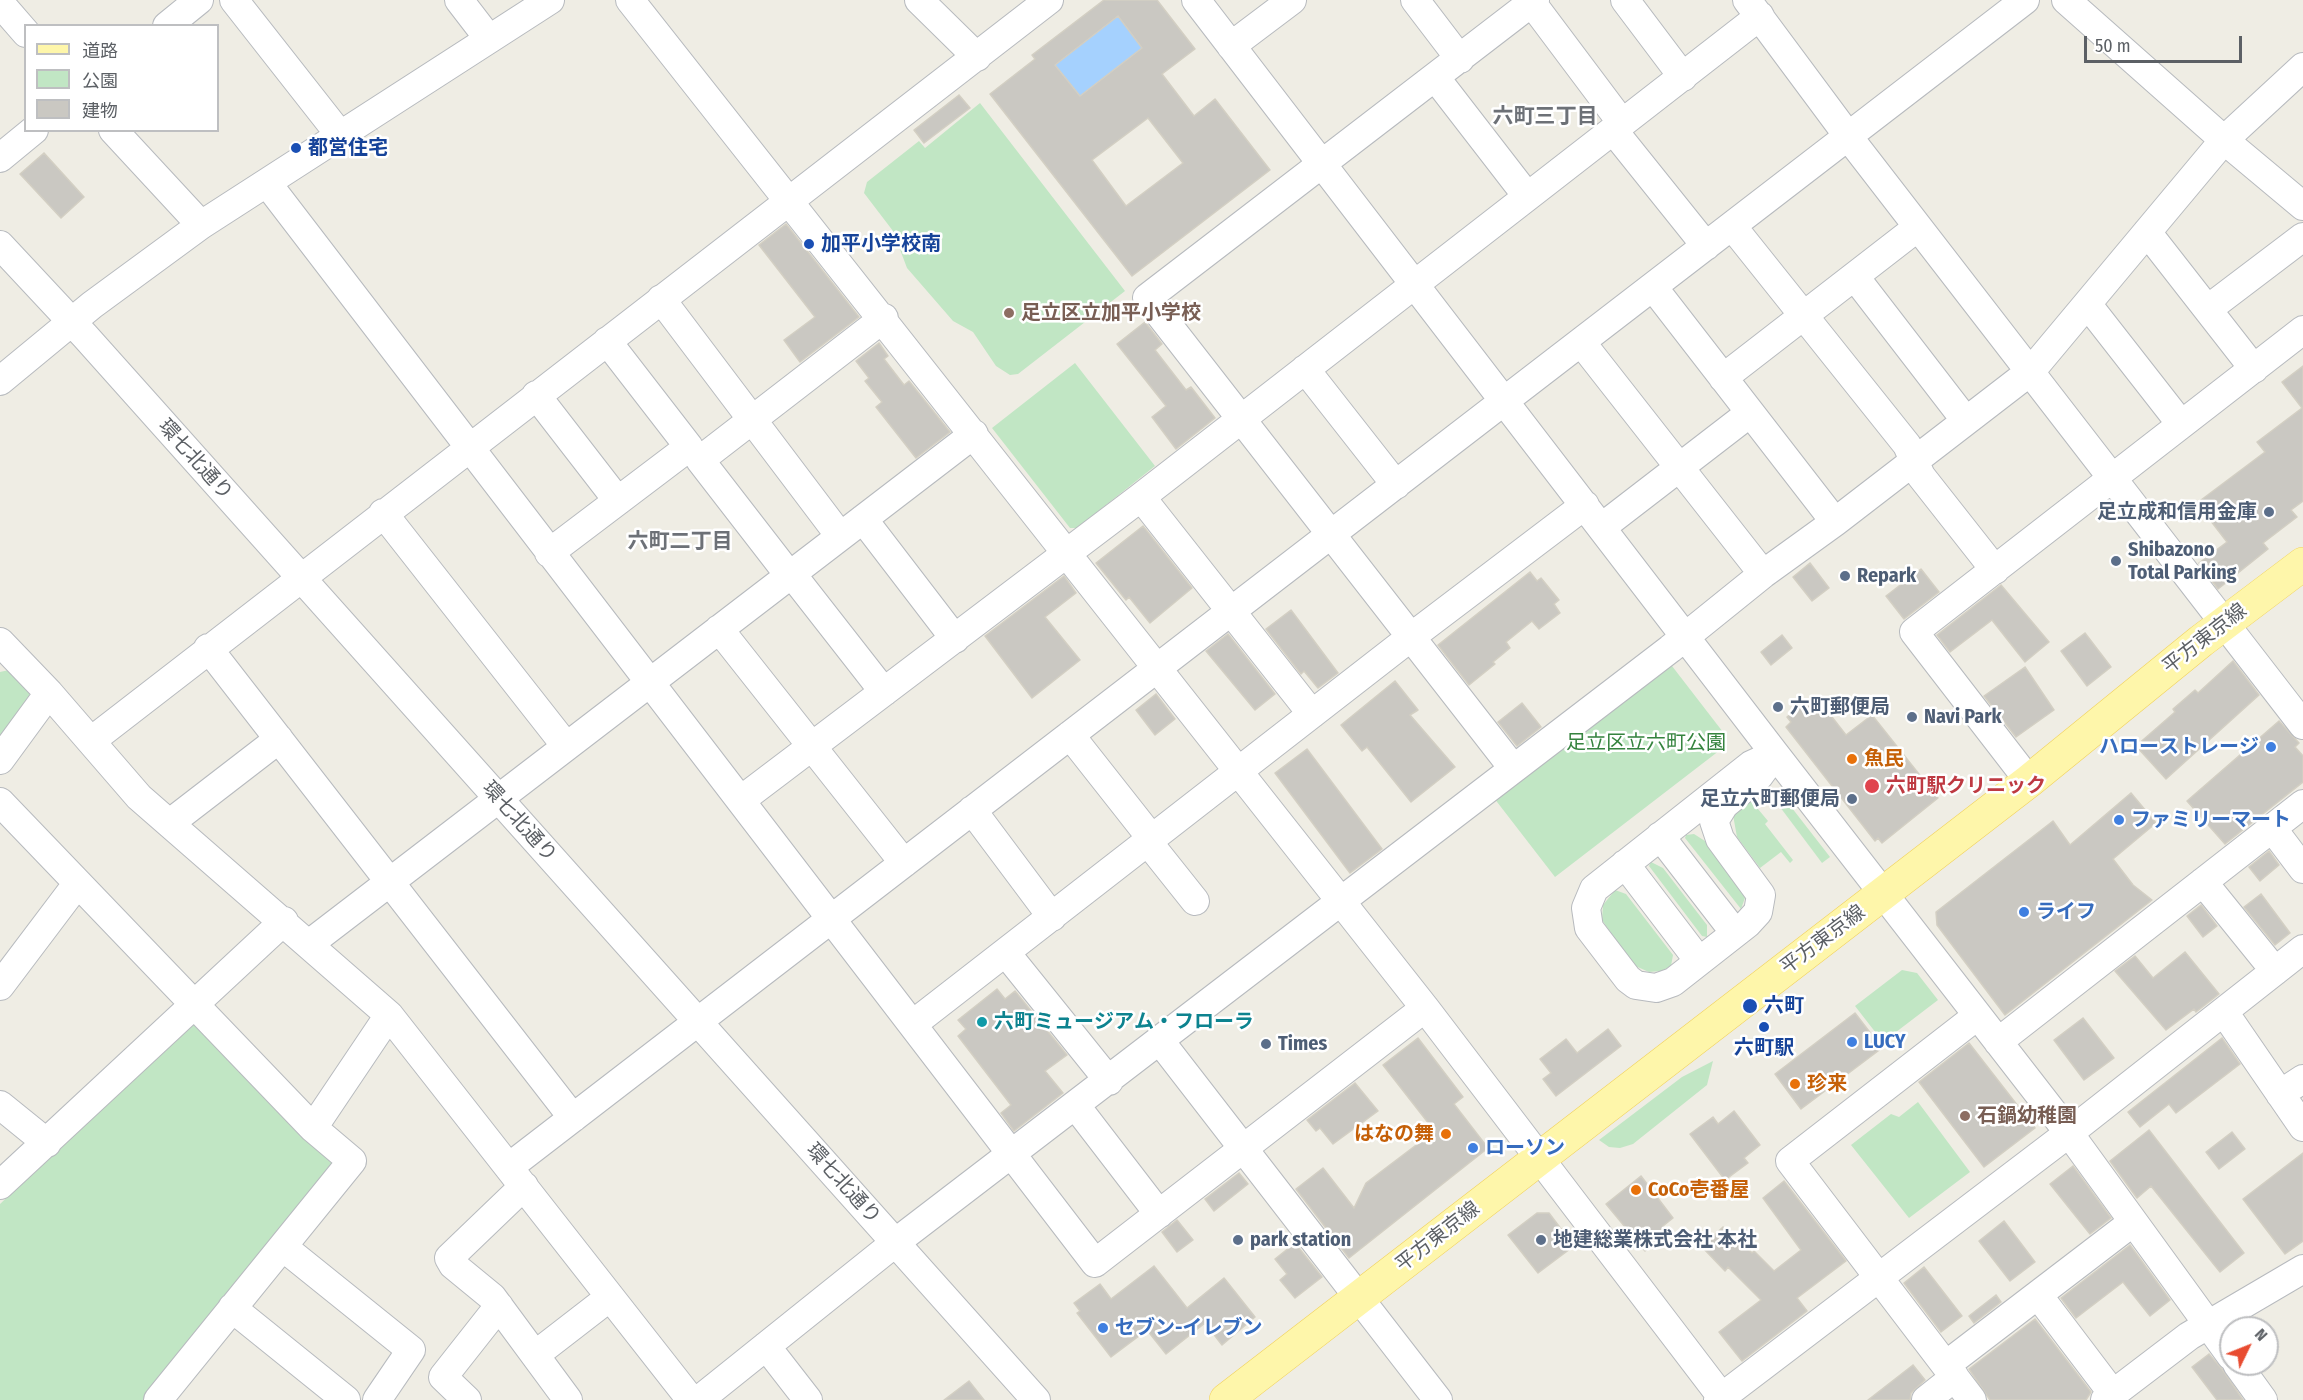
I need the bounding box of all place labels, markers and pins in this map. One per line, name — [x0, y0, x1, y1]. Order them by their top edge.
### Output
place label: 都営住宅 — [308, 136, 388, 160]
marker: 都営住宅 — [289, 141, 303, 155]
place label: 加平小学校南 — [821, 232, 941, 256]
marker: 加平小学校南 — [802, 237, 816, 251]
place label: 足立区立加平小学校 — [1021, 301, 1201, 325]
marker: 足立区立加平小学校 — [1002, 306, 1016, 320]
place label: 足立成和信用金庫 — [2097, 500, 2257, 524]
marker: 足立成和信用金庫 — [2262, 505, 2276, 519]
place label: Shibazono Total Parking — [2128, 538, 2237, 585]
marker: Shibazono Total Parking — [2109, 554, 2123, 568]
place label: Repark — [1857, 564, 1916, 588]
marker: Repark — [1838, 569, 1852, 583]
place label: 六町郵便局 — [1790, 695, 1890, 719]
marker: 六町郵便局 — [1771, 700, 1785, 714]
place label: Navi Park — [1924, 705, 2002, 729]
marker: Navi Park — [1905, 710, 1919, 724]
place label: ハローストレージ — [2099, 735, 2259, 759]
marker: ハローストレージ — [2264, 740, 2278, 754]
place label: 魚民 — [1864, 747, 1904, 771]
marker: 魚民 — [1845, 752, 1859, 766]
place label: 六町駅クリニック — [1886, 774, 2046, 798]
marker: 六町駅クリニック — [1863, 777, 1881, 795]
place label: 足立六町郵便局 — [1700, 787, 1840, 811]
marker: 足立六町郵便局 — [1845, 792, 1859, 806]
place label: ファミリーマート — [2131, 808, 2291, 832]
marker: ファミリーマート — [2112, 813, 2126, 827]
place label: ライフ — [2036, 900, 2096, 924]
marker: ライフ — [2017, 905, 2031, 919]
place label: 六町 — [1764, 994, 1804, 1018]
marker: 六町 — [1741, 997, 1759, 1015]
place label: 六町ミュージアム・フローラ — [994, 1010, 1254, 1034]
marker: 六町ミュージアム・フローラ — [975, 1015, 989, 1029]
marker: 六町駅 — [1757, 1020, 1771, 1034]
place label: LUCY — [1864, 1030, 1906, 1054]
place label: Times — [1278, 1032, 1327, 1056]
marker: LUCY — [1845, 1035, 1859, 1049]
place label: 六町駅 — [1734, 1036, 1794, 1060]
marker: Times — [1259, 1037, 1273, 1051]
place label: 珍来 — [1807, 1072, 1847, 1096]
marker: 珍来 — [1788, 1077, 1802, 1091]
place label: 石鍋幼稚園 — [1977, 1104, 2077, 1128]
marker: 石鍋幼稚園 — [1958, 1109, 1972, 1123]
place label: はなの舞 — [1354, 1122, 1434, 1146]
marker: はなの舞 — [1439, 1127, 1453, 1141]
place label: ローソン — [1485, 1136, 1565, 1160]
marker: ローソン — [1466, 1141, 1480, 1155]
place label: CoCo壱番屋 — [1648, 1178, 1750, 1202]
marker: CoCo壱番屋 — [1629, 1183, 1643, 1197]
place label: park station — [1250, 1228, 1351, 1252]
place label: 地建総業株式会社 本社 — [1553, 1228, 1757, 1252]
marker: park station — [1231, 1233, 1245, 1247]
marker: 地建総業株式会社 本社 — [1534, 1233, 1548, 1247]
place label: セブン-イレブン — [1115, 1316, 1262, 1340]
marker: セブン-イレブン — [1096, 1321, 1110, 1335]

